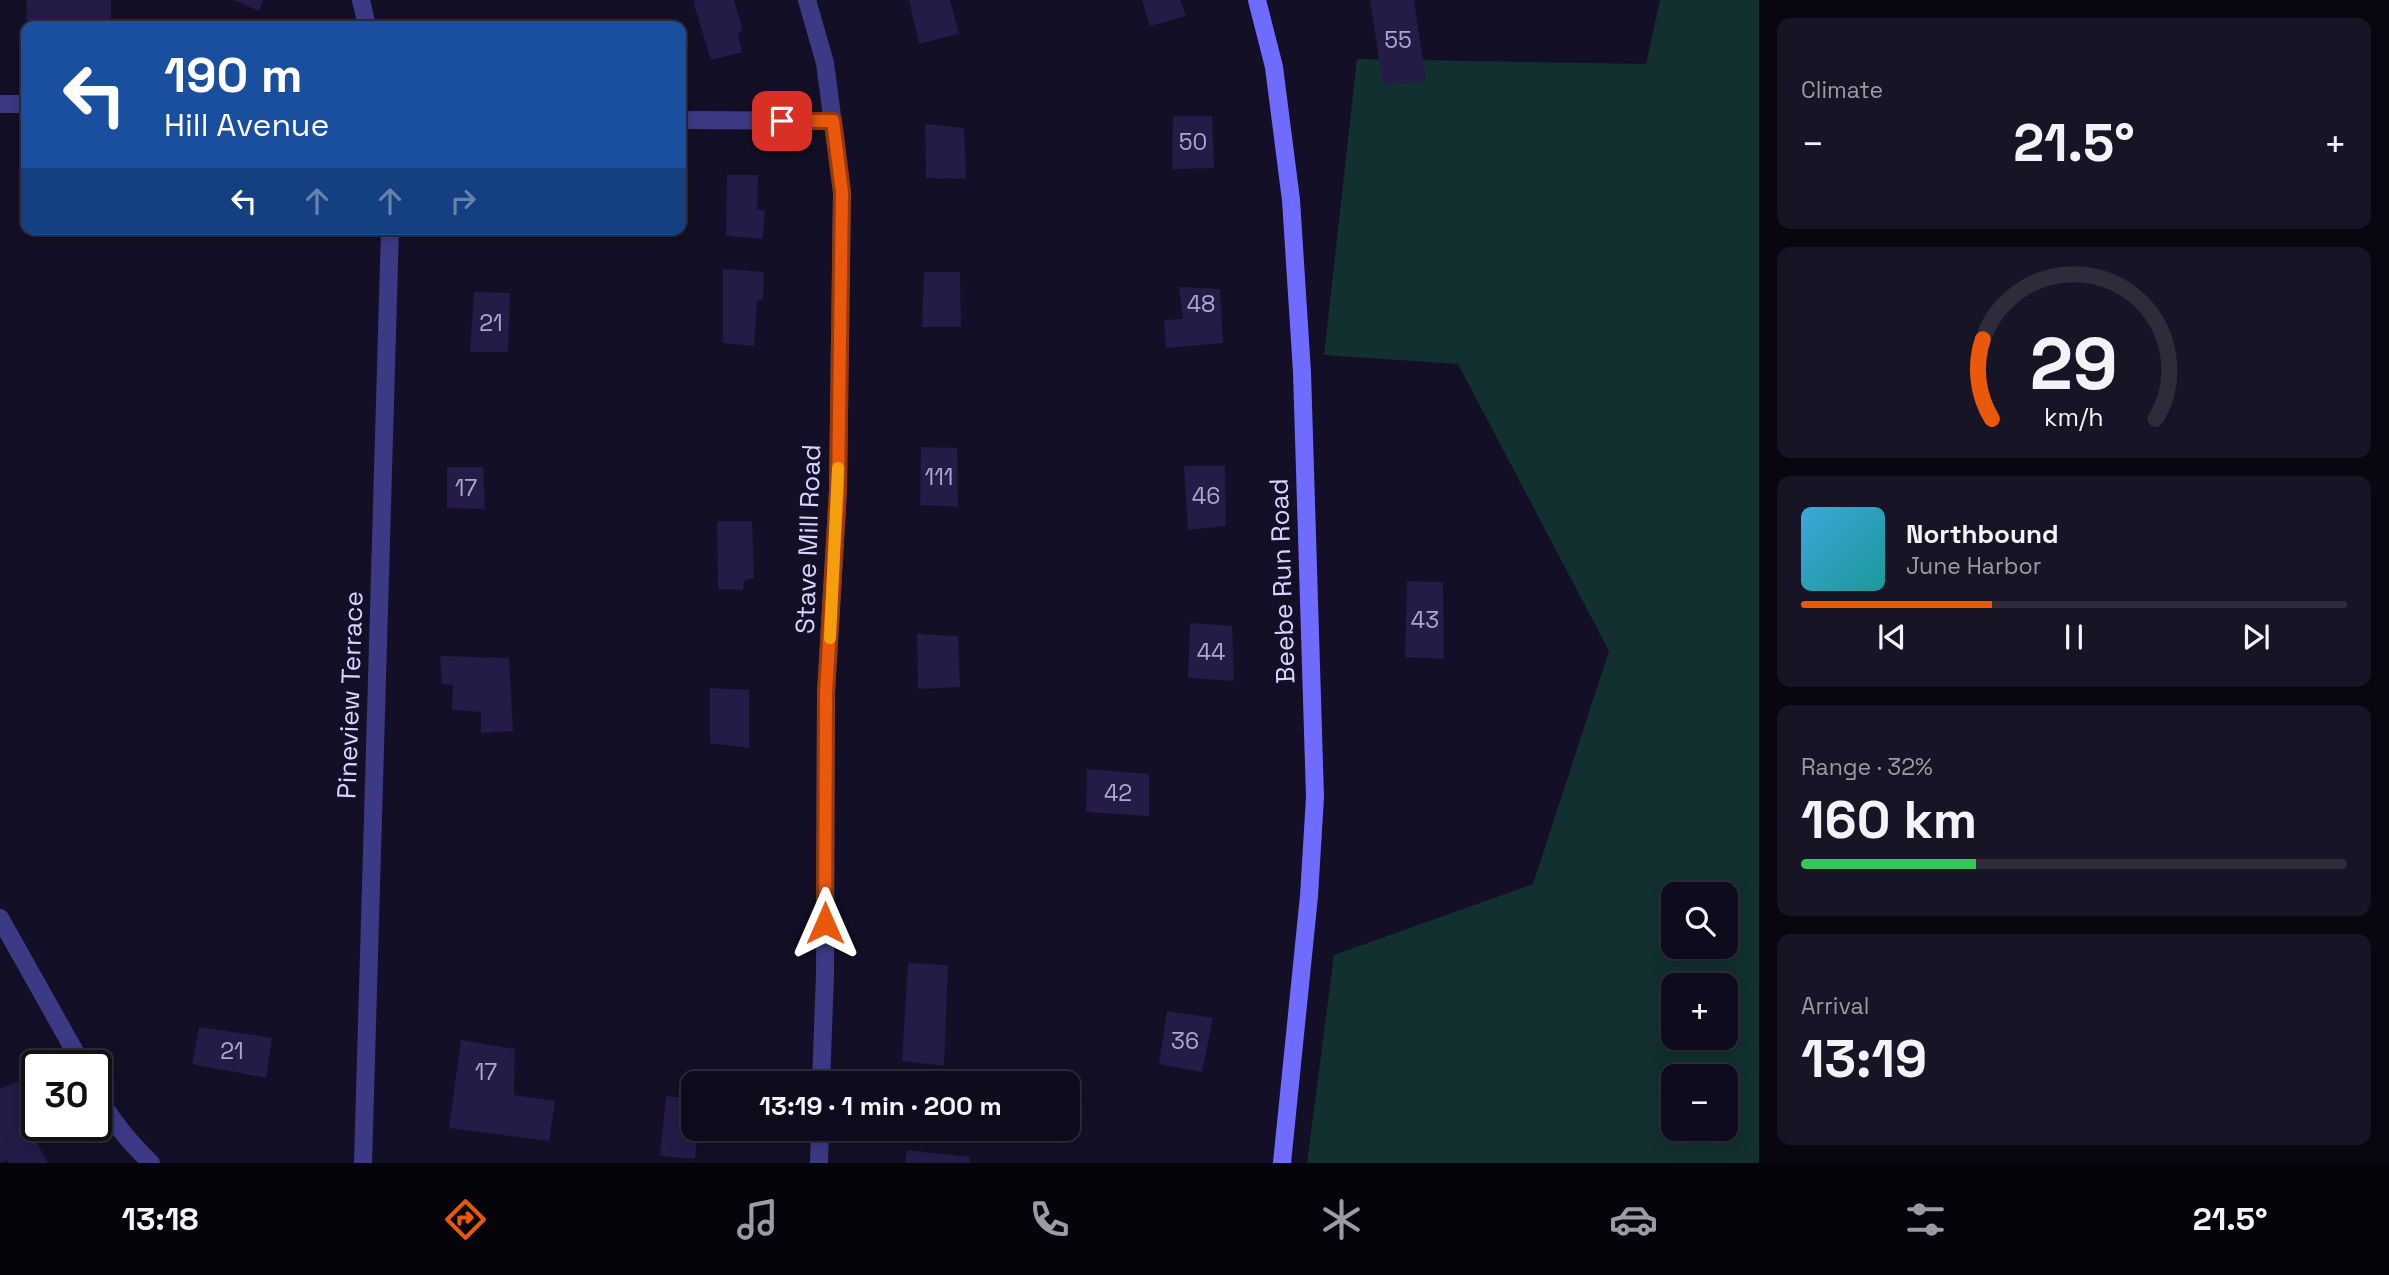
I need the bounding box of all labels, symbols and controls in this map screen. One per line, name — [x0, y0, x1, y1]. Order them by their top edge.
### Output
house number: 55 — [1384, 25, 1412, 55]
text: 190 m — [164, 44, 302, 106]
icon: left — [49, 49, 140, 140]
text: Climate — [1801, 75, 1883, 105]
pin — [752, 91, 812, 151]
icon: arrive — [763, 102, 801, 140]
text: Hill Avenue — [164, 105, 329, 145]
text: 21.5° — [2013, 110, 2135, 176]
text: − — [1801, 120, 1825, 168]
text: + — [2323, 120, 2347, 168]
house number: 50 — [1179, 127, 1207, 157]
icon: left — [225, 182, 263, 220]
icon: ahead — [298, 182, 336, 220]
icon: ahead — [371, 182, 409, 220]
icon: right — [444, 182, 482, 220]
house number: 48 — [1187, 289, 1215, 319]
house number: 21 — [479, 308, 503, 338]
text: 29 — [2030, 317, 2118, 410]
text: km/h — [2044, 400, 2104, 432]
street label: Stave Mill Road — [788, 444, 828, 634]
house number: 111 — [925, 462, 953, 492]
house number: 17 — [455, 473, 477, 503]
street label: Beebe Run Road — [1261, 478, 1303, 684]
house number: 46 — [1192, 481, 1220, 511]
text: Northbound — [1906, 517, 2059, 551]
text: June Harbor — [1906, 551, 2041, 581]
street label: Pineview Terrace — [329, 591, 371, 799]
house number: 43 — [1411, 605, 1439, 635]
icon: previous — [1873, 618, 1911, 656]
icon: pause — [2055, 618, 2093, 656]
icon: next — [2237, 618, 2275, 656]
house number: 44 — [1197, 637, 1225, 667]
text: Range · 32% — [1801, 752, 1933, 782]
house number: 42 — [1104, 778, 1132, 808]
text: 160 km — [1801, 787, 1977, 853]
map controls — [1661, 882, 1738, 1141]
button: search — [1661, 882, 1738, 959]
position arrow — [788, 886, 862, 960]
button: + — [1661, 973, 1738, 1050]
text: Arrival — [1801, 991, 1869, 1021]
house number: 36 — [1171, 1026, 1199, 1056]
text: 13:19 — [1801, 1026, 1927, 1092]
house number: 21 — [220, 1036, 244, 1066]
speed limit sign: 30 — [21, 1050, 112, 1141]
house number: 17 — [475, 1057, 497, 1087]
button: − — [1661, 1064, 1738, 1141]
text: 13:19 · 1 min · 200 m — [759, 1089, 1002, 1123]
icon: directions — [441, 1195, 490, 1244]
icon: music — [733, 1195, 782, 1244]
icon: phone — [1025, 1195, 1074, 1244]
icon: climate — [1317, 1195, 1366, 1244]
icon: car — [1609, 1195, 1658, 1244]
icon: filters — [1901, 1195, 1950, 1244]
text: 13:18 — [121, 1199, 199, 1239]
text: 21.5° — [2193, 1199, 2268, 1239]

